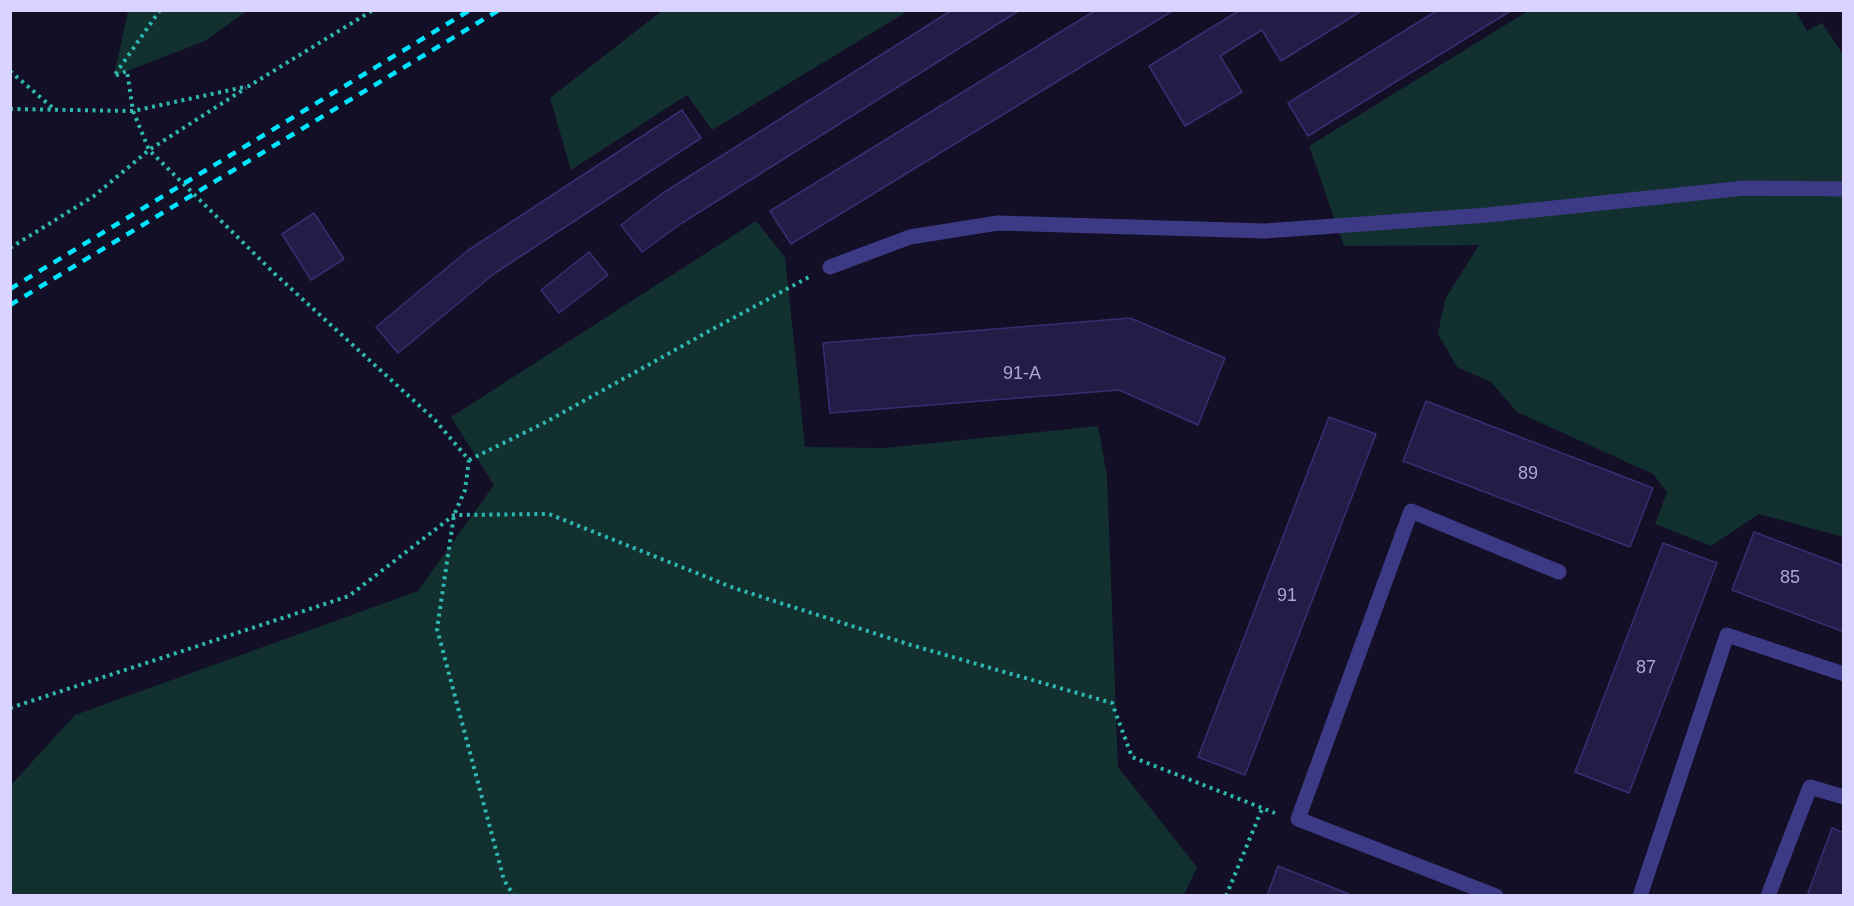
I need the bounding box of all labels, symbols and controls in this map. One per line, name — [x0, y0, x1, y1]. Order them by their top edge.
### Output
house number: 91-А — [1003, 363, 1041, 385]
house number: 89 — [1518, 463, 1538, 485]
house number: 85 — [1780, 567, 1800, 589]
house number: 91 — [1277, 585, 1297, 607]
house number: 87 — [1636, 657, 1656, 679]

